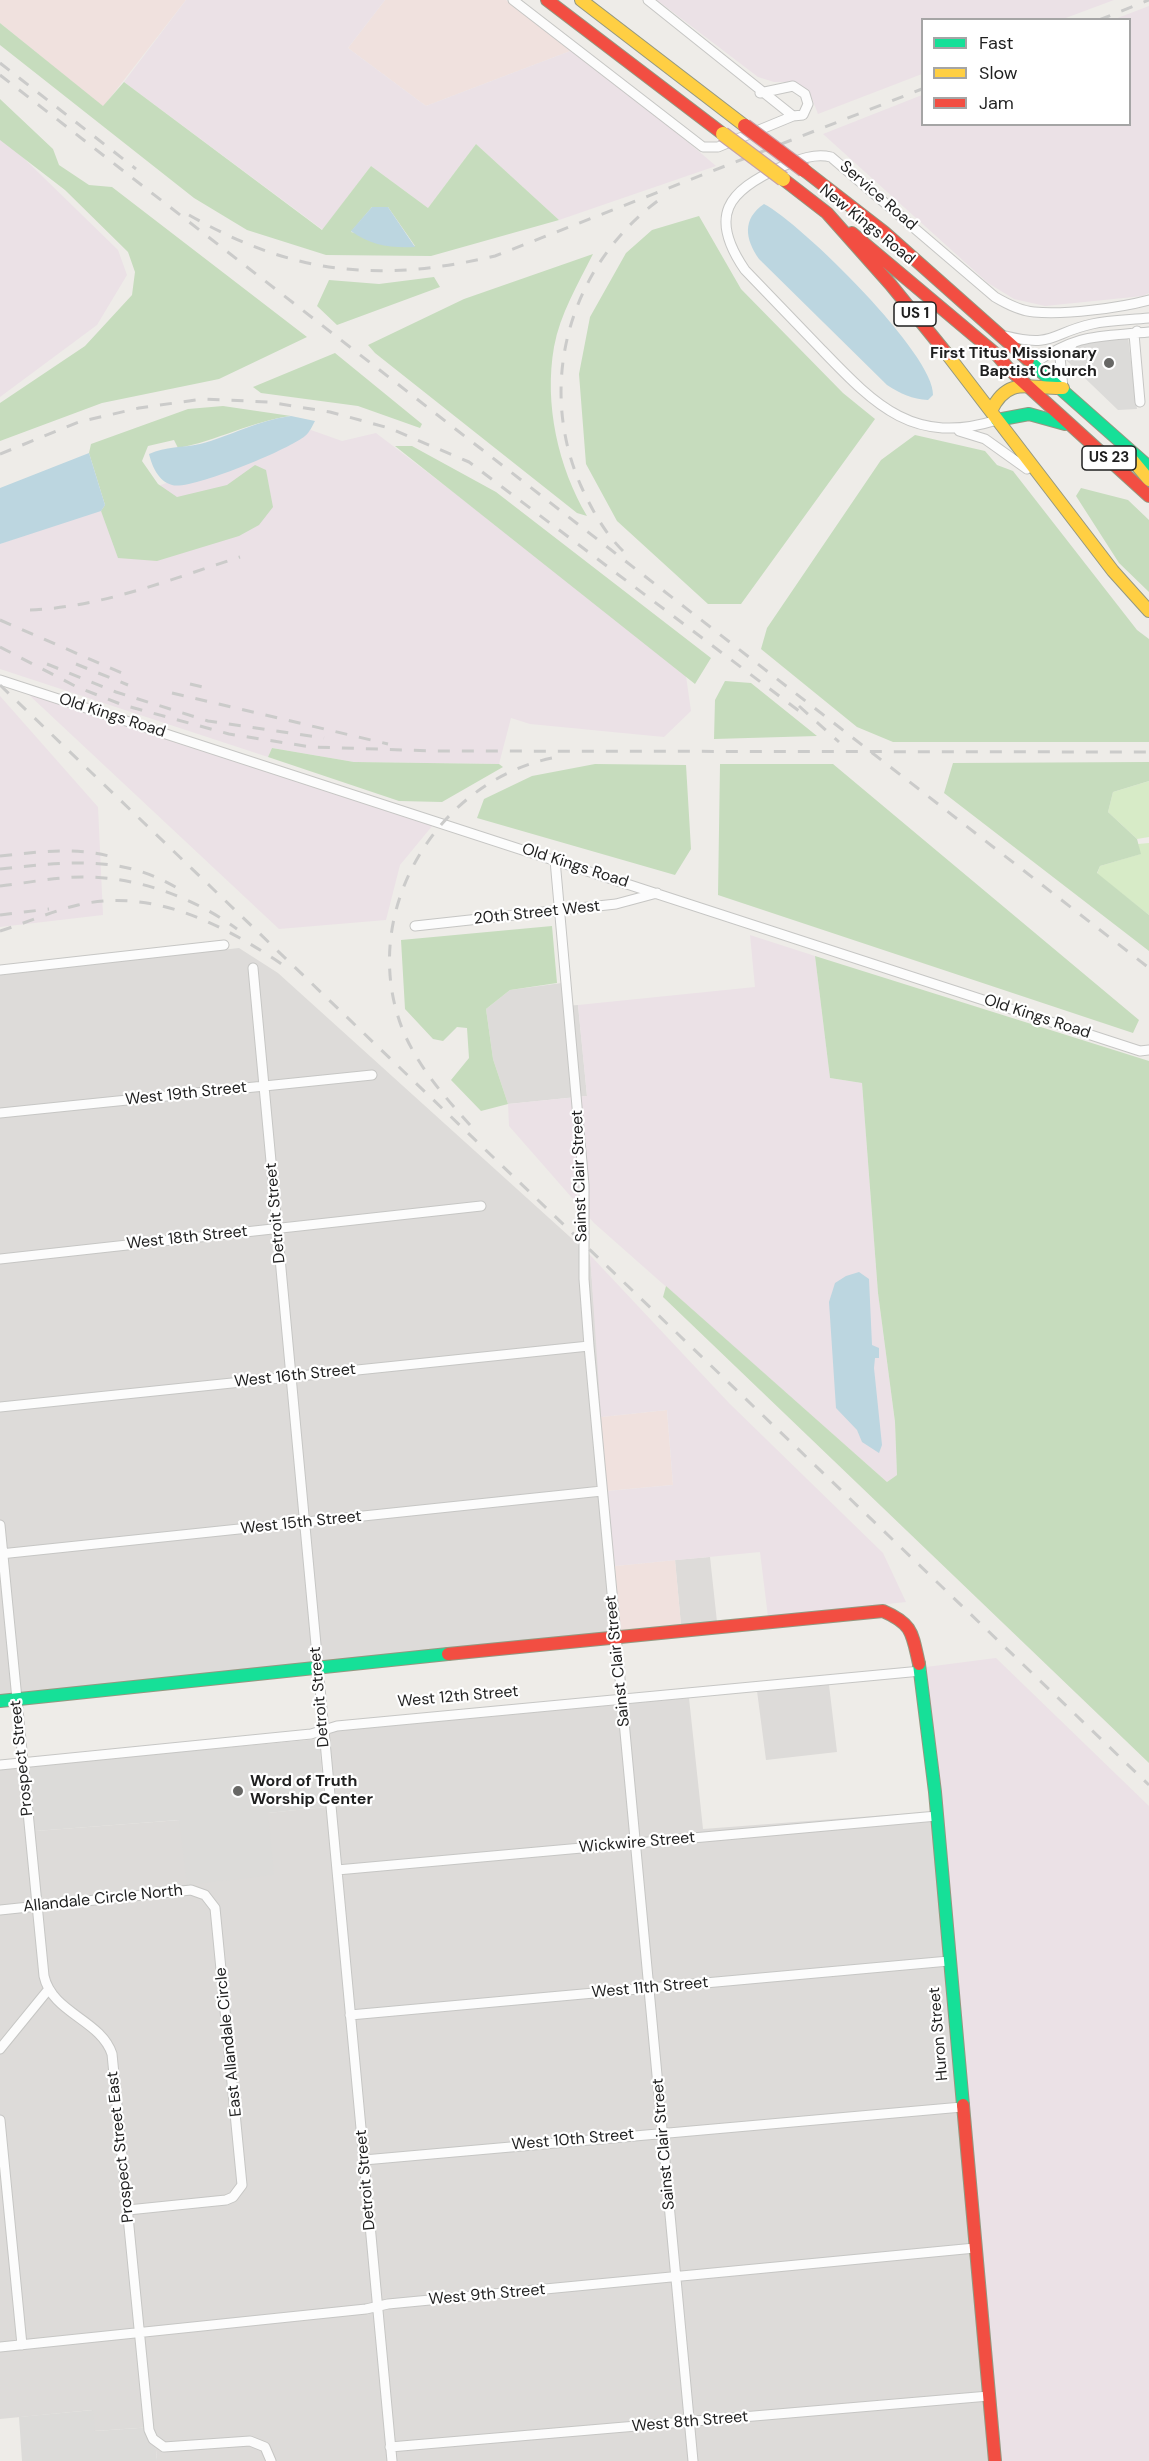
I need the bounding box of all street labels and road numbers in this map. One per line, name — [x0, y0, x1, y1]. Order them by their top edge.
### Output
street label: Service Road — [835, 157, 921, 235]
street label: New Kings Road — [815, 181, 919, 269]
road number: US 1 — [894, 302, 936, 326]
road number: US 23 — [1082, 446, 1136, 470]
street label: Old Kings Road — [56, 690, 168, 742]
street label: Old Kings Road — [519, 840, 631, 892]
street label: 20th Street West — [473, 897, 601, 929]
street label: Old Kings Road — [981, 991, 1093, 1043]
street label: West 19th Street — [124, 1078, 248, 1110]
street label: Sainst Clair Street — [568, 1110, 592, 1242]
street label: Detroit Street — [262, 1162, 290, 1264]
street label: West 18th Street — [125, 1222, 249, 1254]
street label: West 16th Street — [233, 1360, 357, 1392]
street label: West 15th Street — [239, 1507, 363, 1539]
street label: Sainst Clair Street — [602, 1594, 634, 1728]
street label: Detroit Street — [306, 1646, 334, 1748]
street label: West 12th Street — [397, 1682, 519, 1712]
street label: Prospect Street — [6, 1699, 38, 1817]
street label: Wickwire Street — [578, 1828, 696, 1858]
street label: Allandale Circle North — [22, 1881, 184, 1917]
street label: East Allandale Circle — [212, 1966, 246, 2118]
street label: West 11th Street — [591, 1973, 709, 2003]
street label: Huron Street — [925, 1986, 953, 2082]
street label: Prospect Street East — [103, 2070, 139, 2224]
street label: Sainst Clair Street — [649, 2077, 679, 2211]
street label: West 10th Street — [511, 2125, 635, 2155]
street label: Detroit Street — [352, 2129, 380, 2231]
street label: West 9th Street — [428, 2280, 546, 2310]
street label: West 8th Street — [631, 2407, 749, 2437]

